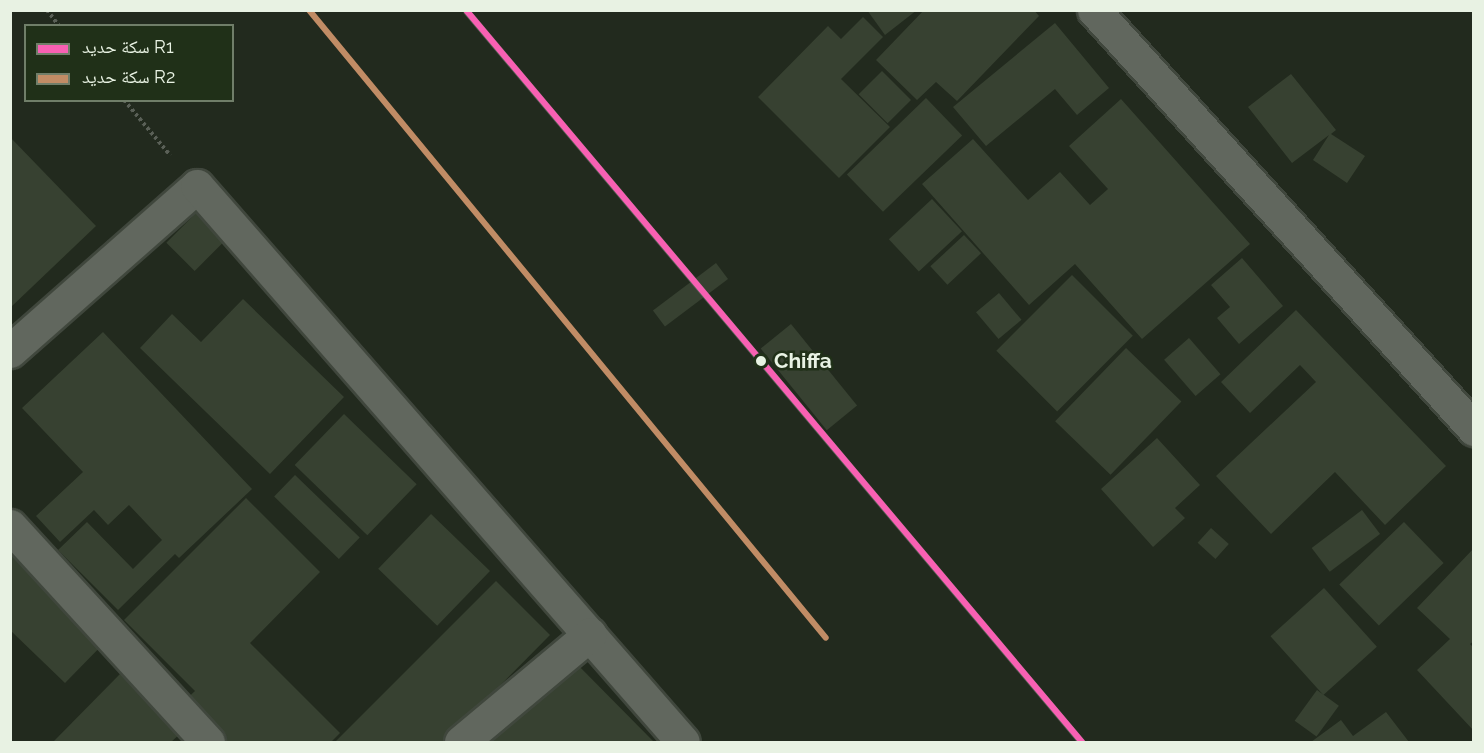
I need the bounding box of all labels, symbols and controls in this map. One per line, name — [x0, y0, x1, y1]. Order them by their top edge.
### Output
legend — [24, 24, 234, 102]
text: سكة حديد R1 — [82, 36, 174, 57]
text: سكة حديد R2 — [82, 66, 175, 87]
place label: Chiffa — [774, 348, 832, 374]
marker: Chiffa — [752, 352, 770, 370]

